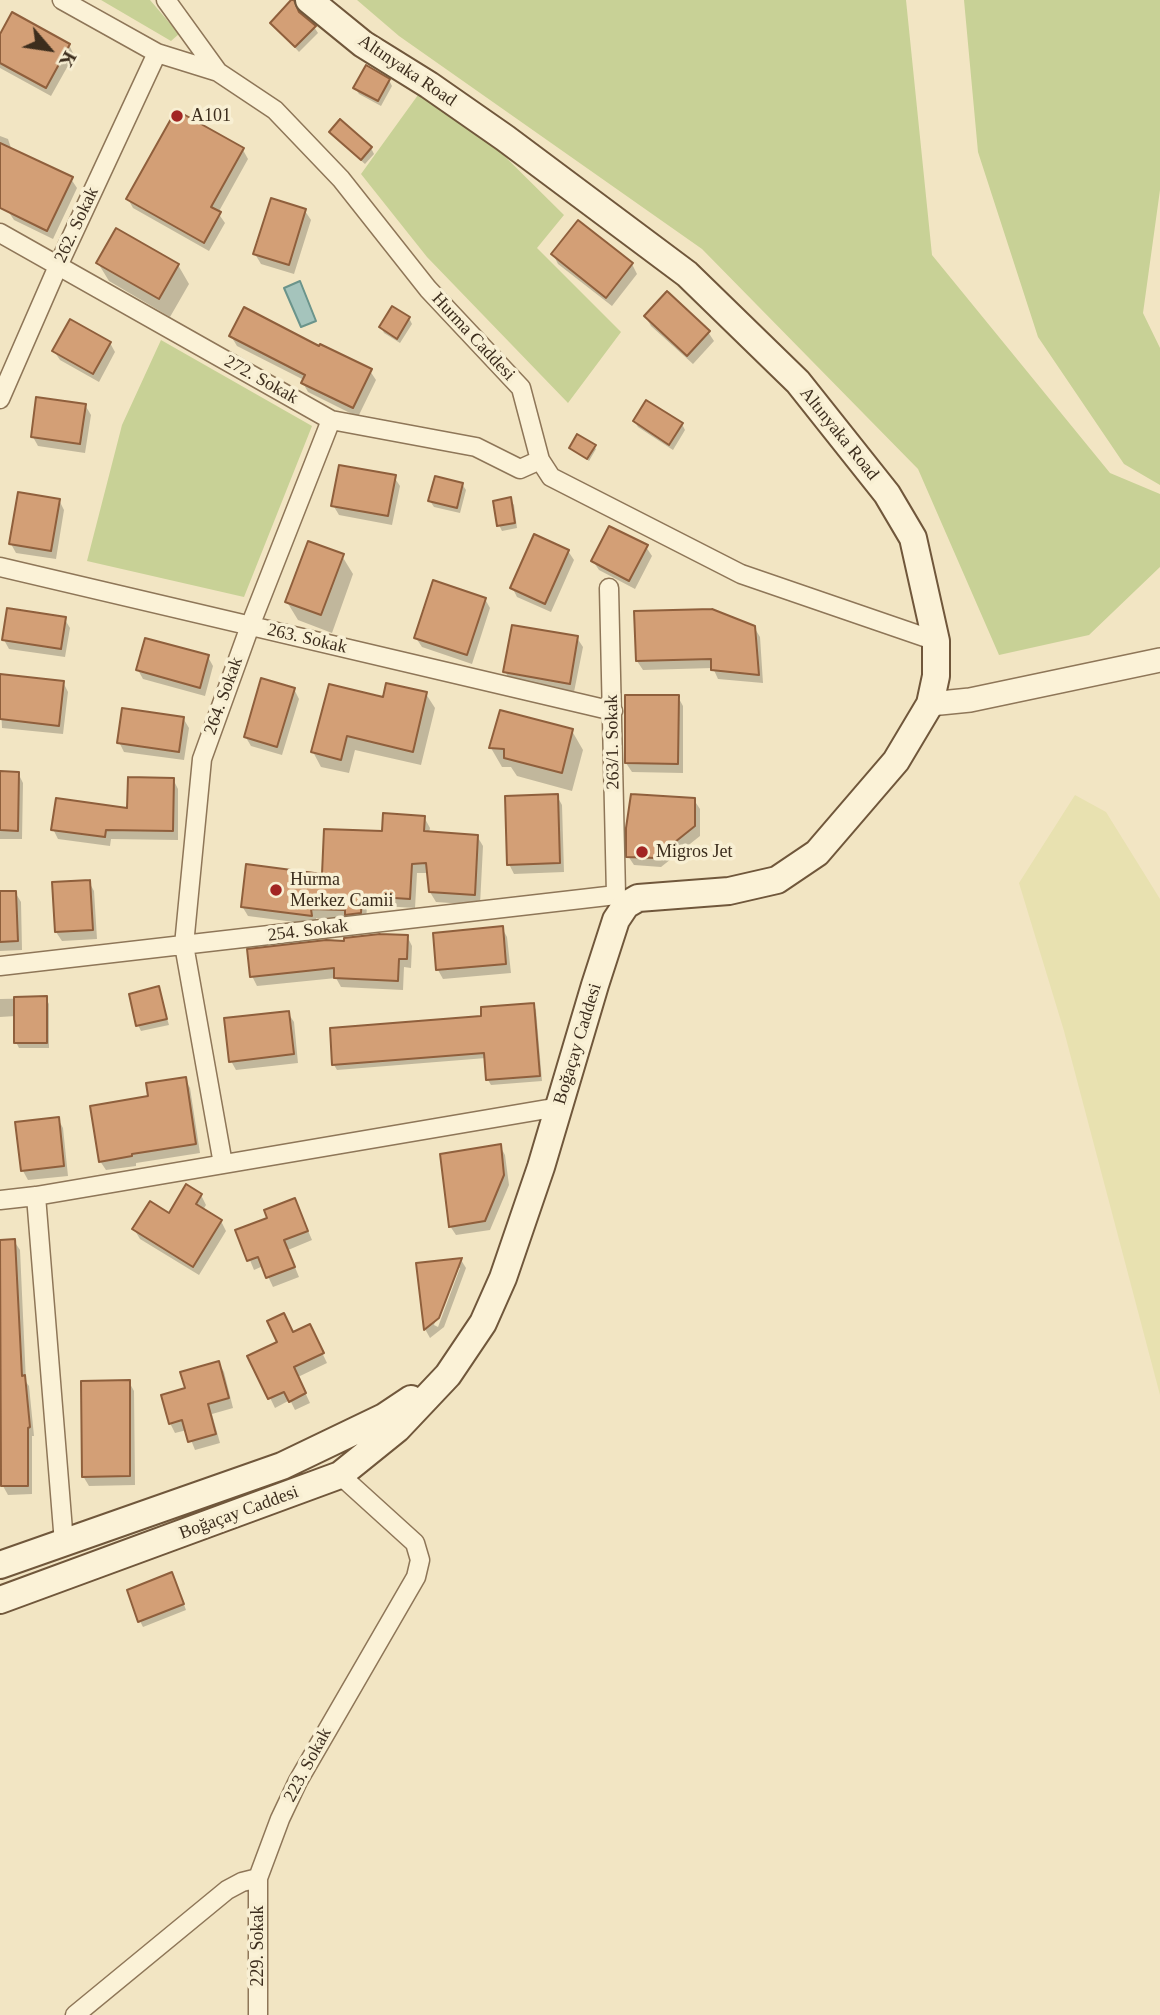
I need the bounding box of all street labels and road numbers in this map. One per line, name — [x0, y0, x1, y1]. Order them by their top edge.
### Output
street label: Altınyaka Road — [354, 30, 460, 112]
street label: 262. Sokak — [50, 184, 104, 266]
street label: Hurma Caddesi — [427, 289, 519, 385]
street label: 272. Sokak — [220, 351, 302, 409]
street label: Altınyaka Road — [795, 383, 883, 485]
street label: 263. Sokak — [265, 619, 349, 659]
street label: 264. Sokak — [200, 654, 248, 738]
street label: 263/1. Sokak — [601, 694, 625, 790]
street label: 254. Sokak — [266, 915, 350, 947]
street label: Boğaçay Caddesi — [549, 981, 607, 1107]
street label: Boğaçay Caddesi — [176, 1481, 302, 1545]
street label: 223. Sokak — [279, 1724, 337, 1806]
street label: 229. Sokak — [247, 1906, 269, 1986]

